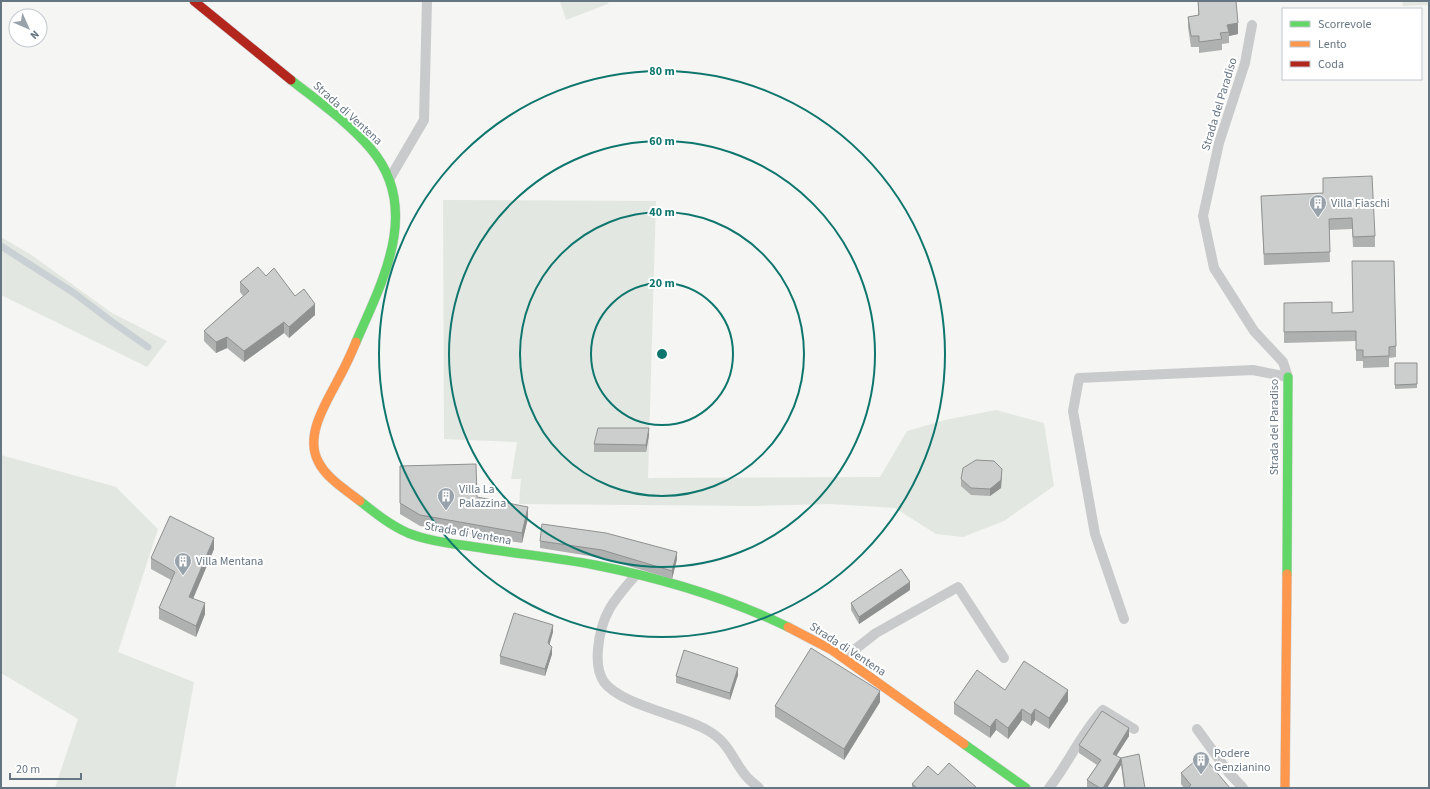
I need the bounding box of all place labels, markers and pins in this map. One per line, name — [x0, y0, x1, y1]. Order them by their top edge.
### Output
building icon: Villa Fiaschi — [1308, 193, 1328, 218]
place label: Villa Fiaschi — [1331, 195, 1390, 212]
centre of rings — [655, 347, 669, 361]
place label: Villa La Palazzina — [459, 481, 506, 512]
building icon: Villa La Palazzina — [436, 486, 456, 511]
building icon: Villa Mentana — [173, 551, 193, 576]
place label: Villa Mentana — [196, 553, 263, 570]
place label: Podere Genzianino — [1214, 745, 1271, 776]
building icon: Podere Genzianino — [1191, 750, 1211, 775]

